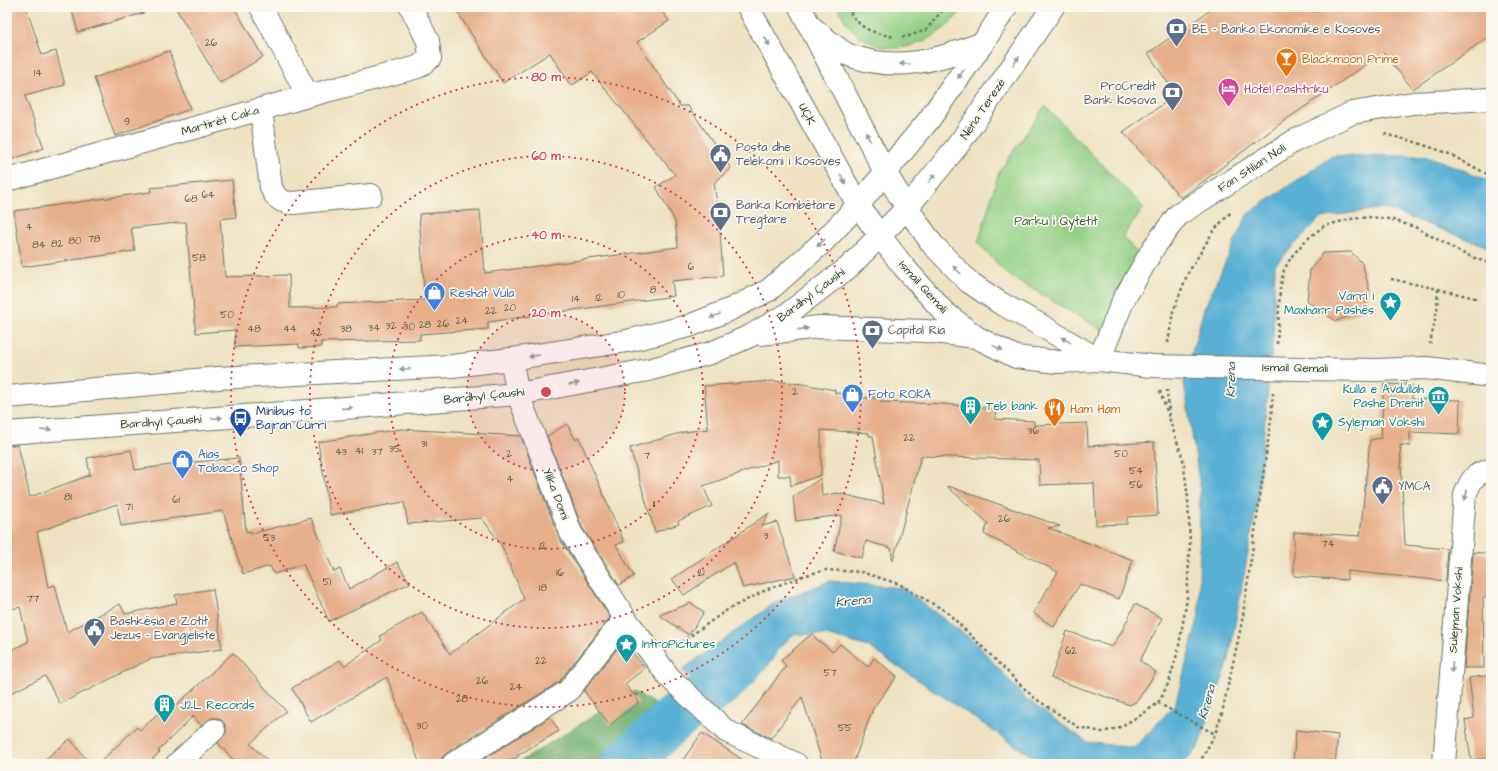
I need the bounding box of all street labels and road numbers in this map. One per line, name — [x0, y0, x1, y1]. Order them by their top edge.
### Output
street label: Nëna Terezë — [956, 75, 1010, 143]
street label: UÇK — [794, 100, 820, 129]
street label: Martirët Caka — [179, 102, 261, 140]
street label: Fan Stilian Noli — [1215, 139, 1290, 196]
street label: Ismail Qemali — [895, 257, 952, 317]
street label: Bardhyl Çaushi — [773, 264, 849, 327]
street label: Ismail Qemali — [1262, 359, 1328, 377]
street label: Bardhyl Çaushi — [443, 383, 526, 410]
street label: Bardhyl Çaushi — [120, 411, 202, 434]
street label: Yllka Domi — [538, 466, 574, 522]
street label: Sulejman Vokshi — [1445, 566, 1467, 653]

